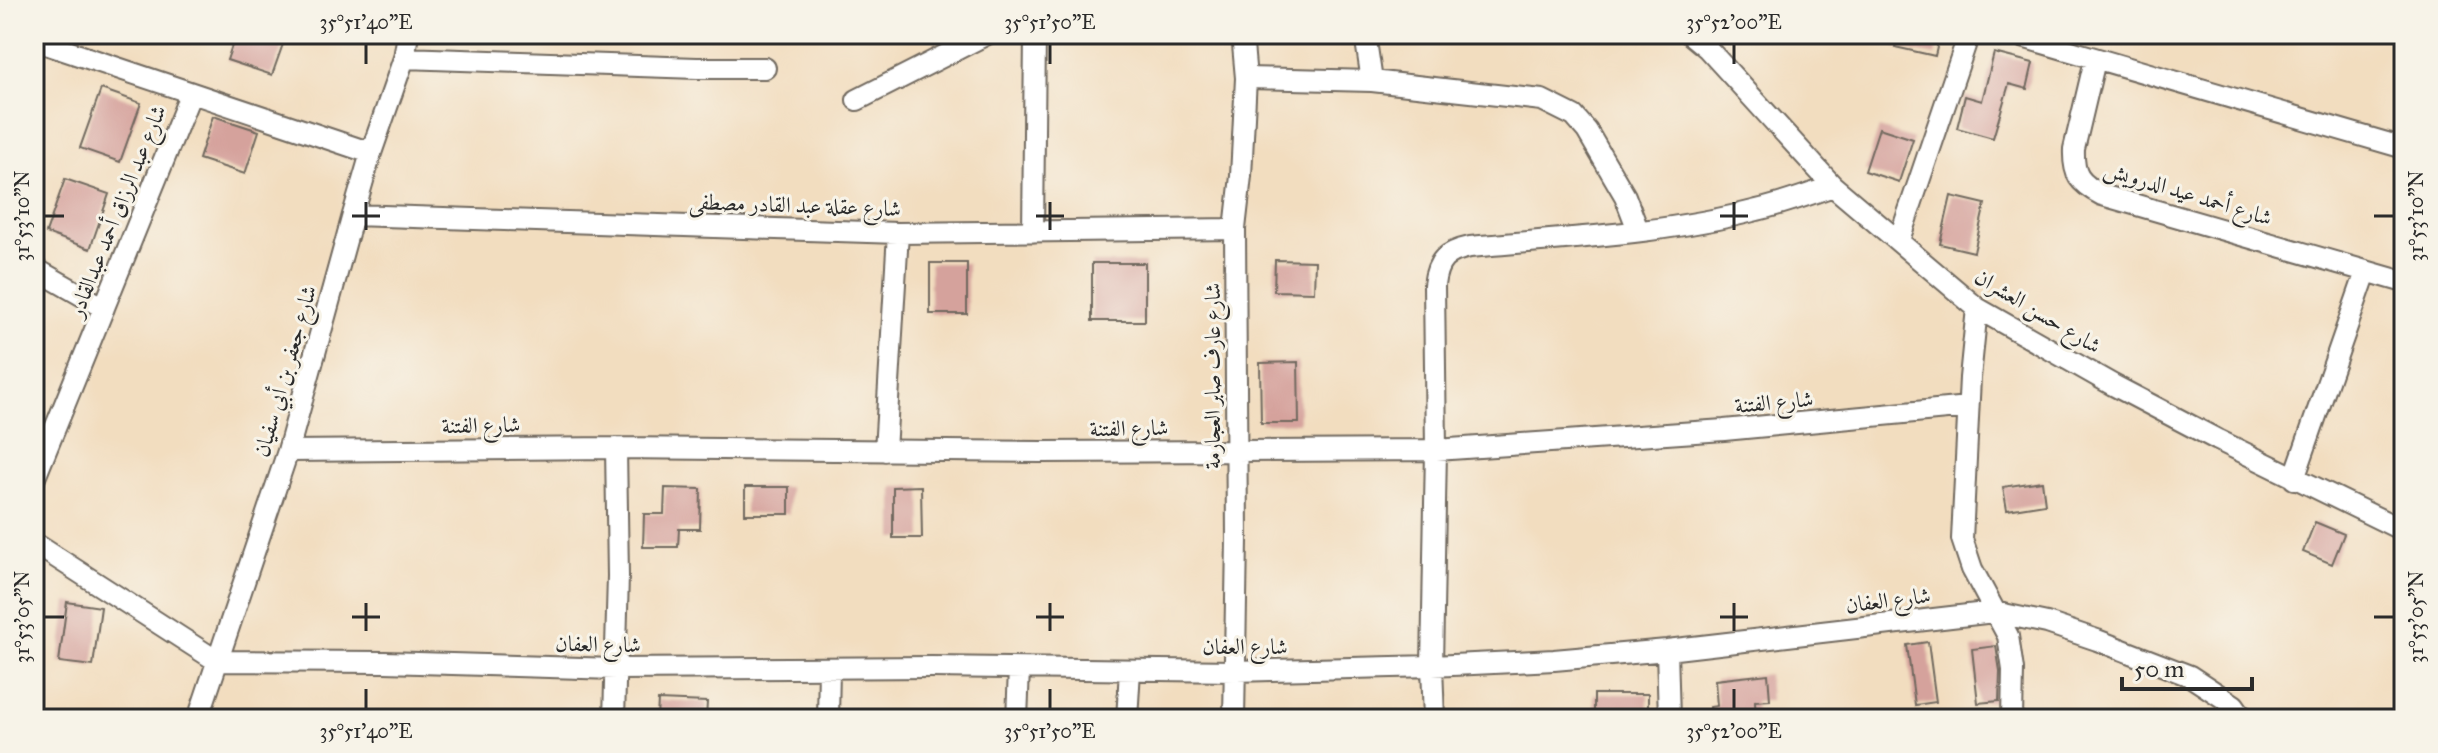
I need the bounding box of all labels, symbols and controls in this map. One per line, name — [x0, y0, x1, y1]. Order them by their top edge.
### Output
text: 35°51'40"E — [319, 10, 413, 34]
text: 35°51'50"E — [1004, 10, 1096, 34]
text: 35°52'00"E — [1686, 10, 1782, 34]
street label: شارع عبد الرزاق أحمد عبدالقادر — [59, 100, 177, 325]
street label: شارع أحمد عيد الدرويش — [2099, 153, 2276, 236]
text: 31°53'10"N — [10, 170, 34, 262]
text: 31°53'10"N — [2404, 170, 2428, 262]
street label: شارع عقلة عبد القادر مصطفى — [688, 188, 902, 227]
street label: شارع حسن العشران — [1967, 263, 2106, 364]
street label: شارع جعفر بن أبي سفيان — [246, 282, 327, 461]
street label: شارع عارف صابر العجارمة — [1199, 283, 1231, 469]
street label: شارع الفتنة — [1733, 385, 1815, 424]
street label: شارع الفتنة — [441, 411, 521, 444]
street label: شارع الفتنة — [1089, 414, 1169, 447]
text: 31°53'05"N — [10, 571, 34, 663]
text: 31°53'05"N — [2404, 571, 2428, 663]
street label: شارع العفان — [1844, 581, 1933, 624]
street label: شارع العفان — [555, 630, 641, 663]
street label: شارع العفان — [1202, 633, 1288, 665]
scale bar — [2122, 641, 2252, 691]
text: 50 m — [2134, 654, 2184, 684]
text: 35°51'40"E — [319, 719, 413, 743]
text: 35°51'50"E — [1004, 719, 1096, 743]
text: 35°52'00"E — [1686, 719, 1782, 743]

